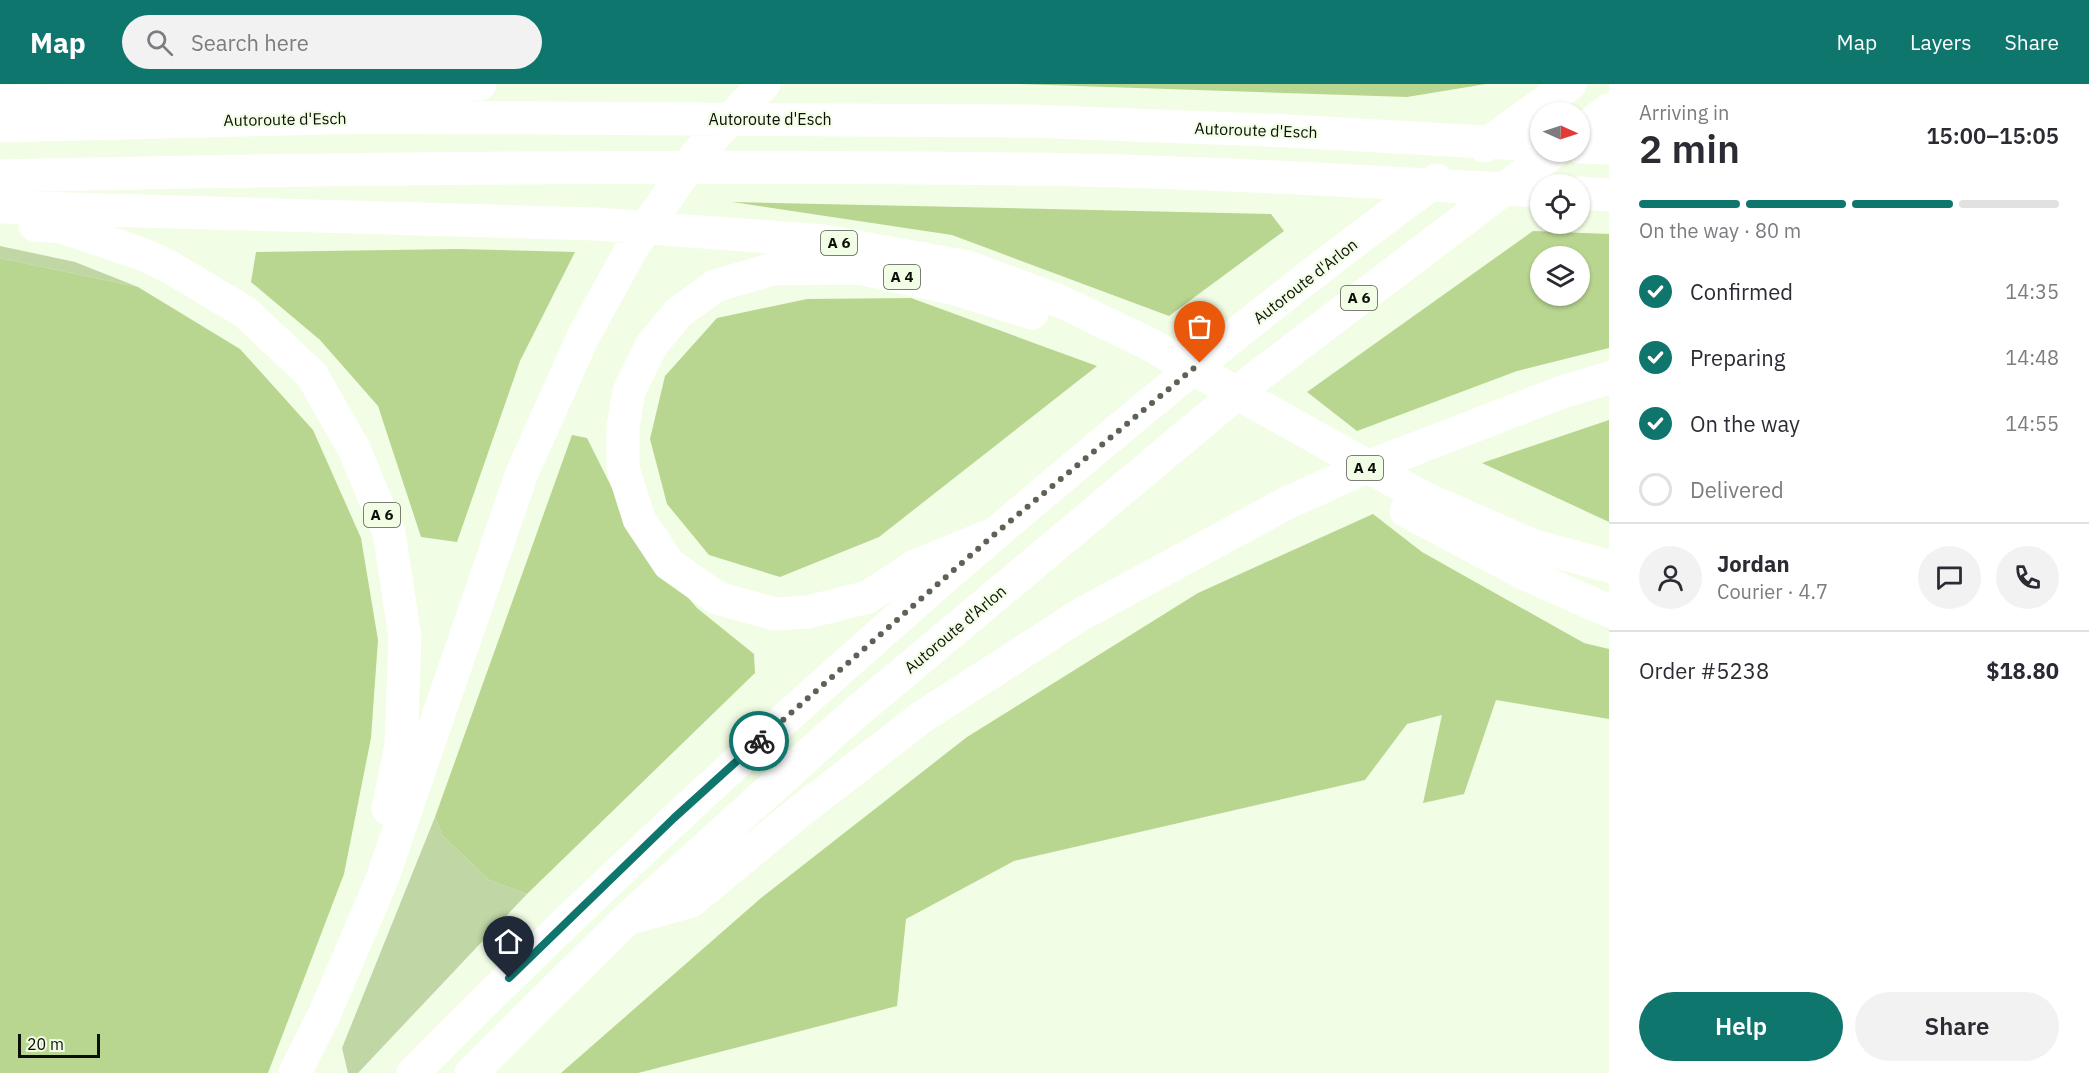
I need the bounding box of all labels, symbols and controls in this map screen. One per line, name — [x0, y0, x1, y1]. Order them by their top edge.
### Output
search box — [122, 15, 542, 69]
text: Map — [30, 24, 86, 61]
icon: search — [143, 26, 176, 59]
text: Search here — [191, 28, 309, 57]
text: Map — [1837, 28, 1877, 56]
text: Layers — [1910, 28, 1972, 56]
text: Share — [2005, 28, 2059, 56]
text: Arriving in — [1639, 99, 1729, 126]
north arrow — [1530, 102, 1590, 162]
map controls — [1530, 102, 1590, 306]
street label: Autoroute d'Esch — [223, 108, 347, 130]
street label: Autoroute d'Esch — [708, 109, 832, 129]
street label: Autoroute d'Esch — [1194, 118, 1318, 142]
text: 15:00–15:05 — [1926, 121, 2059, 150]
text: 2 min — [1639, 123, 1740, 174]
button: locate — [1530, 174, 1590, 234]
text: On the way · 80 m — [1639, 217, 1801, 244]
road number: A 6 — [821, 231, 857, 255]
street label: Autoroute d'Arlon — [1249, 234, 1361, 328]
button: layers — [1530, 246, 1590, 306]
road number: A 4 — [884, 265, 920, 289]
icon: check — [1639, 275, 1672, 308]
text: Confirmed — [1690, 277, 1793, 306]
text: 14:35 — [2005, 278, 2059, 305]
road number: A 6 — [1341, 286, 1377, 310]
pin — [1174, 301, 1225, 363]
icon: bag — [1183, 310, 1216, 343]
icon: check — [1639, 341, 1672, 374]
text: Preparing — [1690, 343, 1785, 372]
text: 14:48 — [2005, 344, 2059, 371]
icon: check — [1639, 407, 1672, 440]
text: On the way — [1690, 409, 1800, 438]
text: 14:55 — [2005, 410, 2059, 437]
road number: A 4 — [1347, 456, 1383, 480]
text: Delivered — [1690, 475, 1784, 504]
road number: A 6 — [364, 503, 400, 527]
button: person — [1639, 546, 1702, 609]
button: chat — [1918, 546, 1981, 609]
button: phone — [1996, 546, 2059, 609]
text: Jordan — [1717, 549, 1790, 578]
text: Courier · 4.7 — [1717, 578, 1828, 605]
street label: Autoroute d'Arlon — [900, 581, 1010, 677]
text: Order #5238 — [1639, 656, 1769, 685]
text: $18.80 — [1986, 656, 2059, 685]
courier — [729, 711, 789, 771]
icon: bike — [743, 725, 776, 758]
pin — [483, 916, 534, 978]
icon: home — [492, 925, 525, 958]
button: Help — [1639, 992, 1843, 1061]
button: Share — [1855, 992, 2059, 1061]
scale bar — [18, 1031, 100, 1058]
text: 20 m — [27, 1034, 64, 1054]

